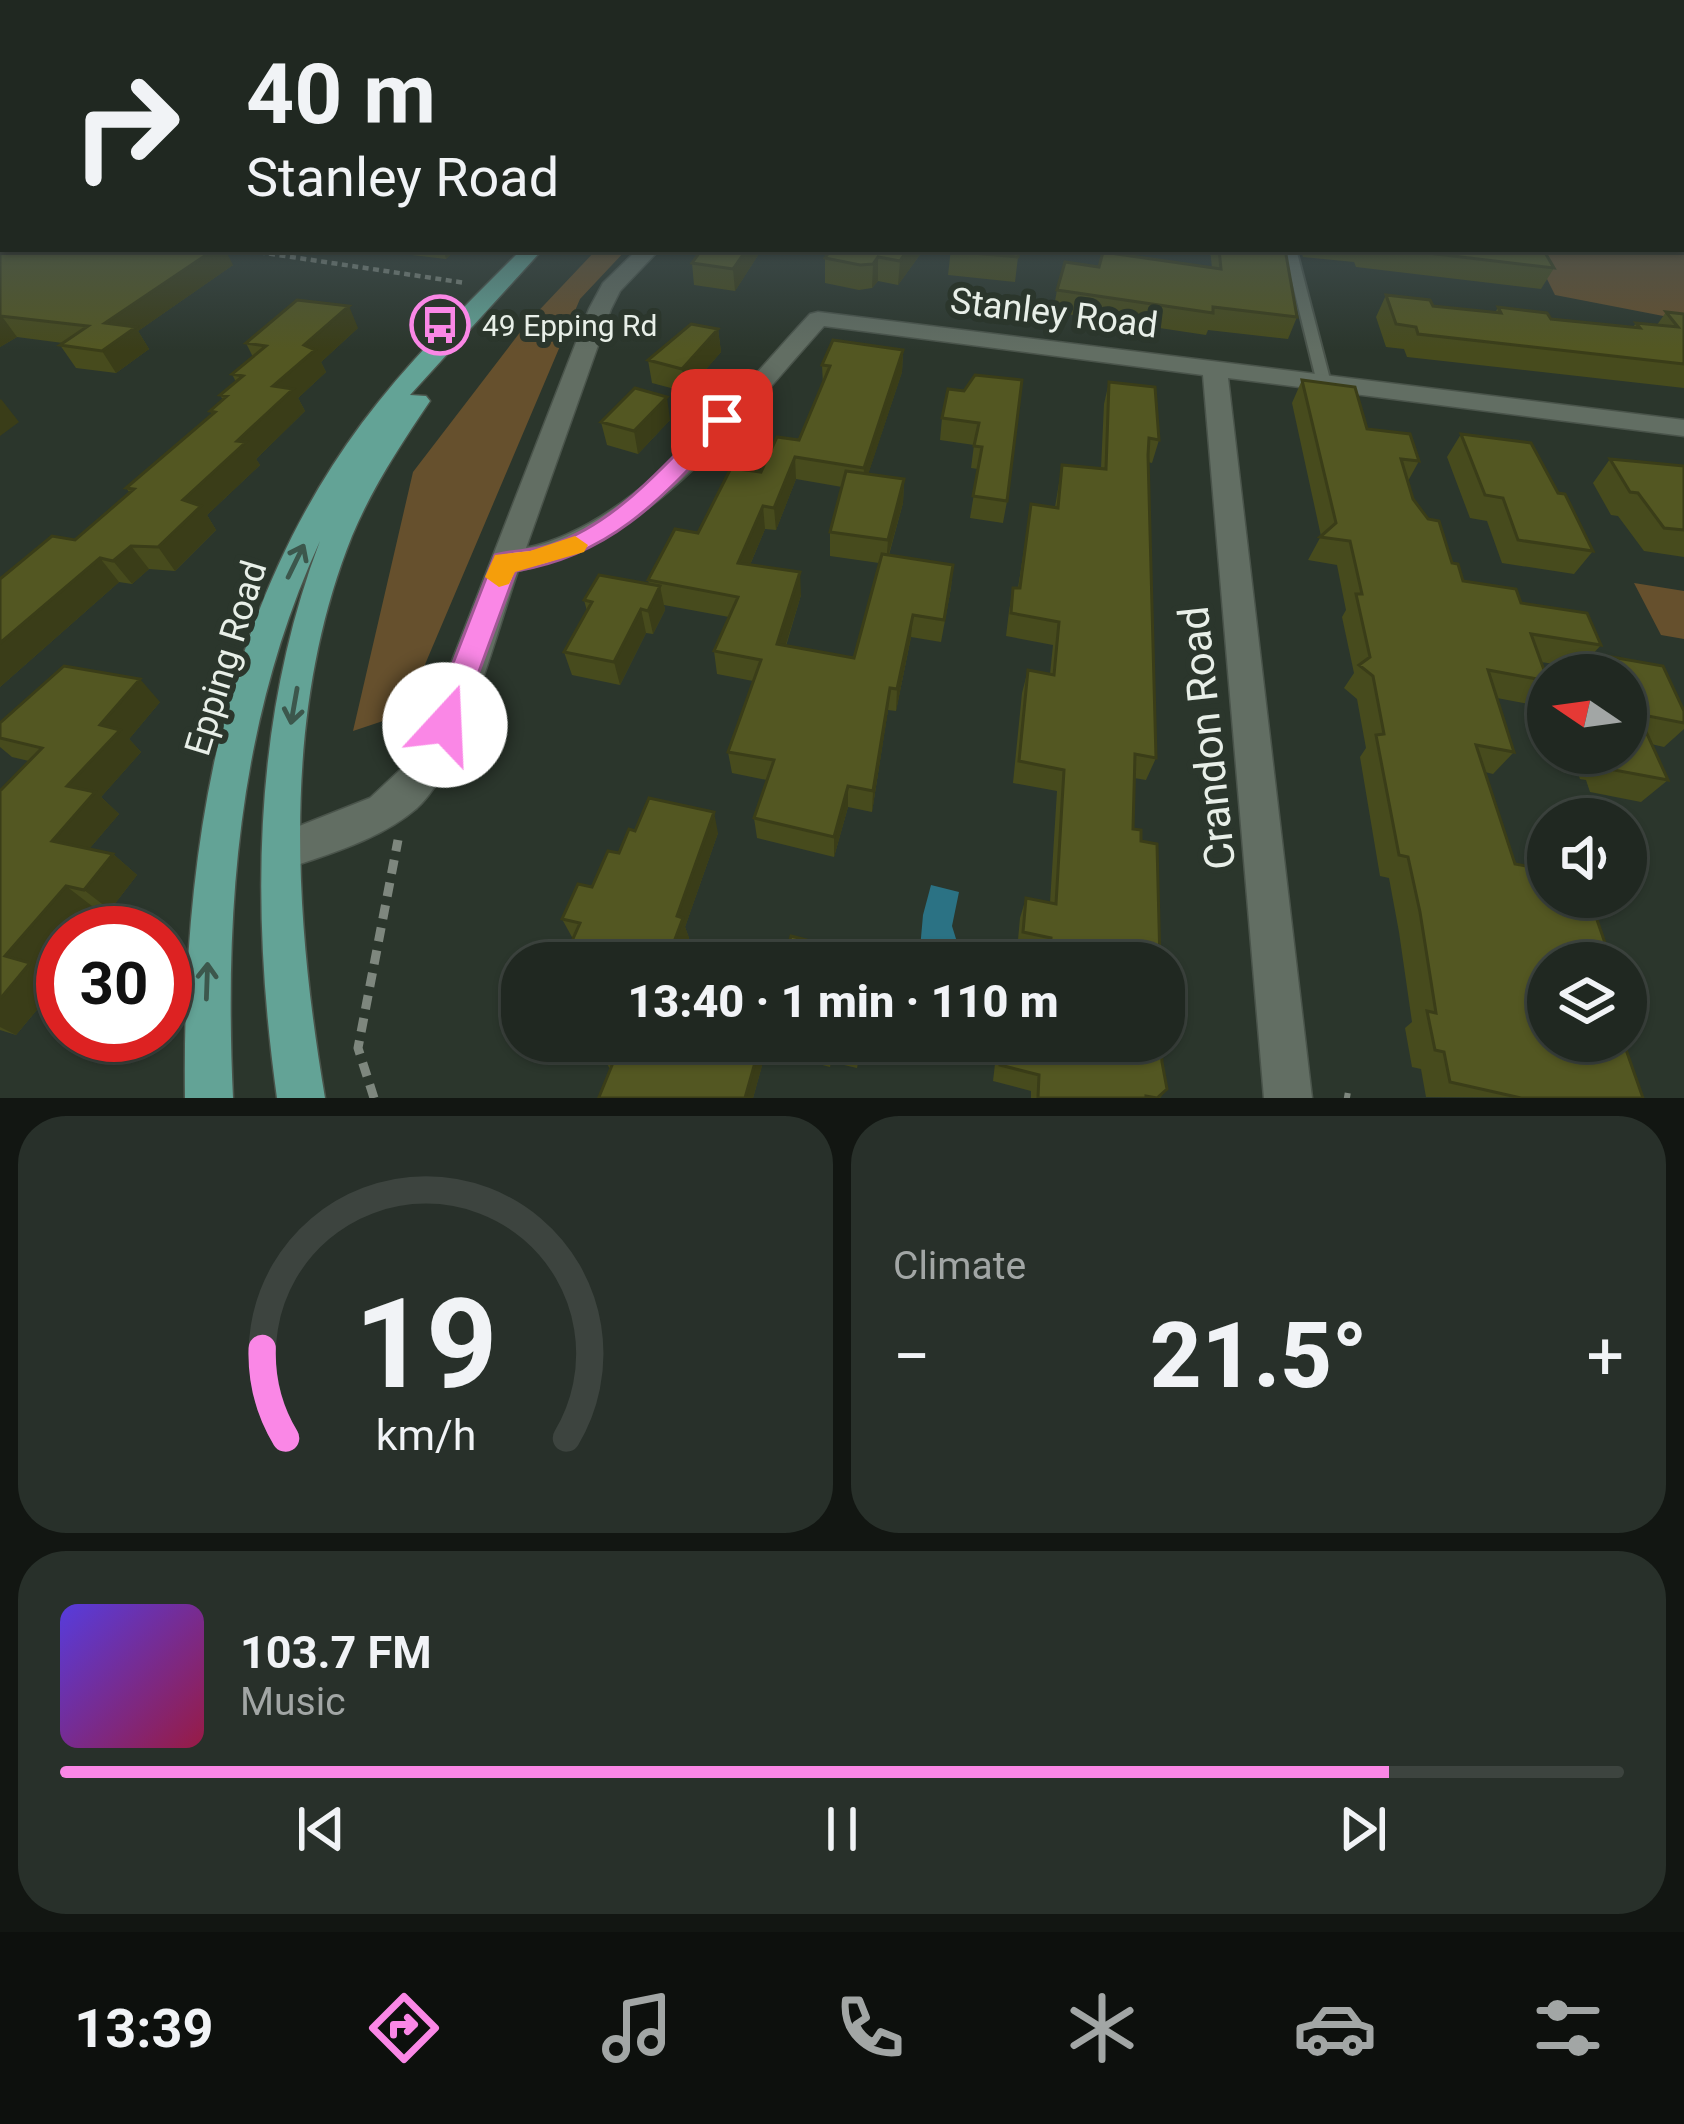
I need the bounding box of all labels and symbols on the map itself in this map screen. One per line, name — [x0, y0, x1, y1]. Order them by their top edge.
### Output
street label: Stanley Road — [948, 279, 1160, 347]
bus stop icon: 49 Epping Rd — [409, 294, 471, 356]
place label: 49 Epping Rd — [482, 308, 657, 343]
pin — [671, 369, 773, 471]
one-way arrow — [286, 544, 308, 580]
street label: Epping Road — [176, 556, 276, 760]
street label: Crandon Road — [1169, 604, 1245, 872]
north arrow — [1527, 654, 1647, 774]
position arrow — [382, 662, 508, 788]
one-way arrow — [282, 686, 304, 725]
speed limit sign: 30 — [36, 906, 192, 1062]
one-way arrow — [196, 962, 219, 1001]

